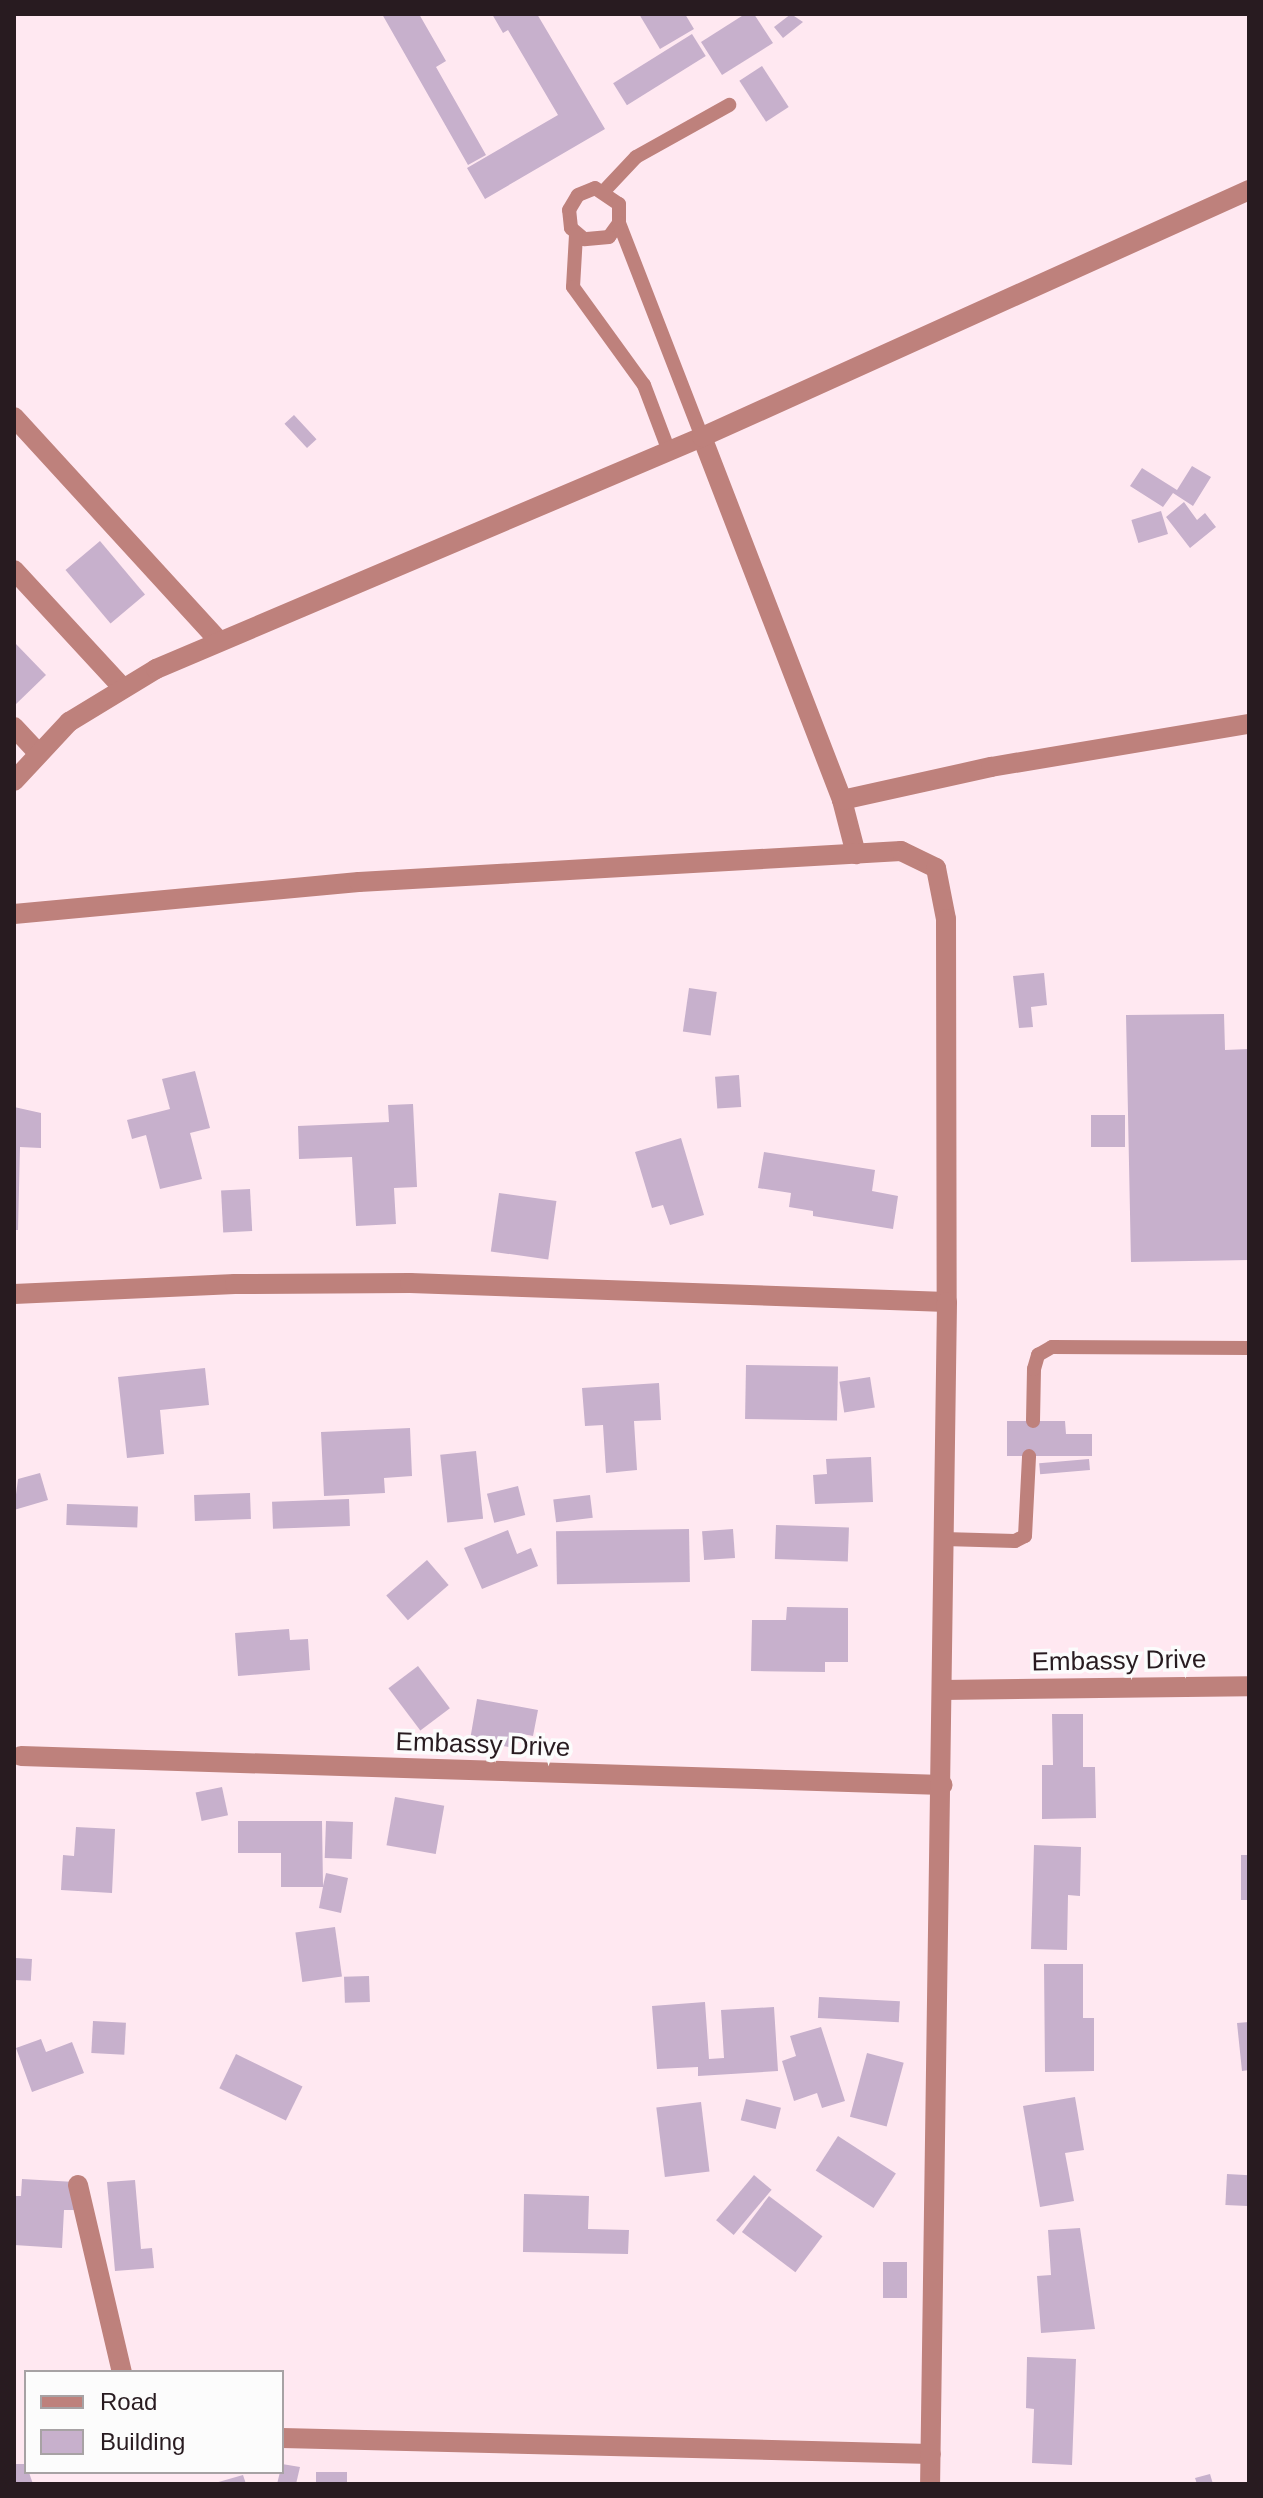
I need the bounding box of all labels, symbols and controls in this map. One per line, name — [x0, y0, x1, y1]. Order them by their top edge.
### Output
street label: Embassy Drive — [1031, 1644, 1207, 1678]
street label: Embassy Drive — [395, 1726, 571, 1764]
legend — [24, 2370, 284, 2474]
text: Road — [100, 2388, 157, 2415]
text: Building — [100, 2428, 185, 2455]

